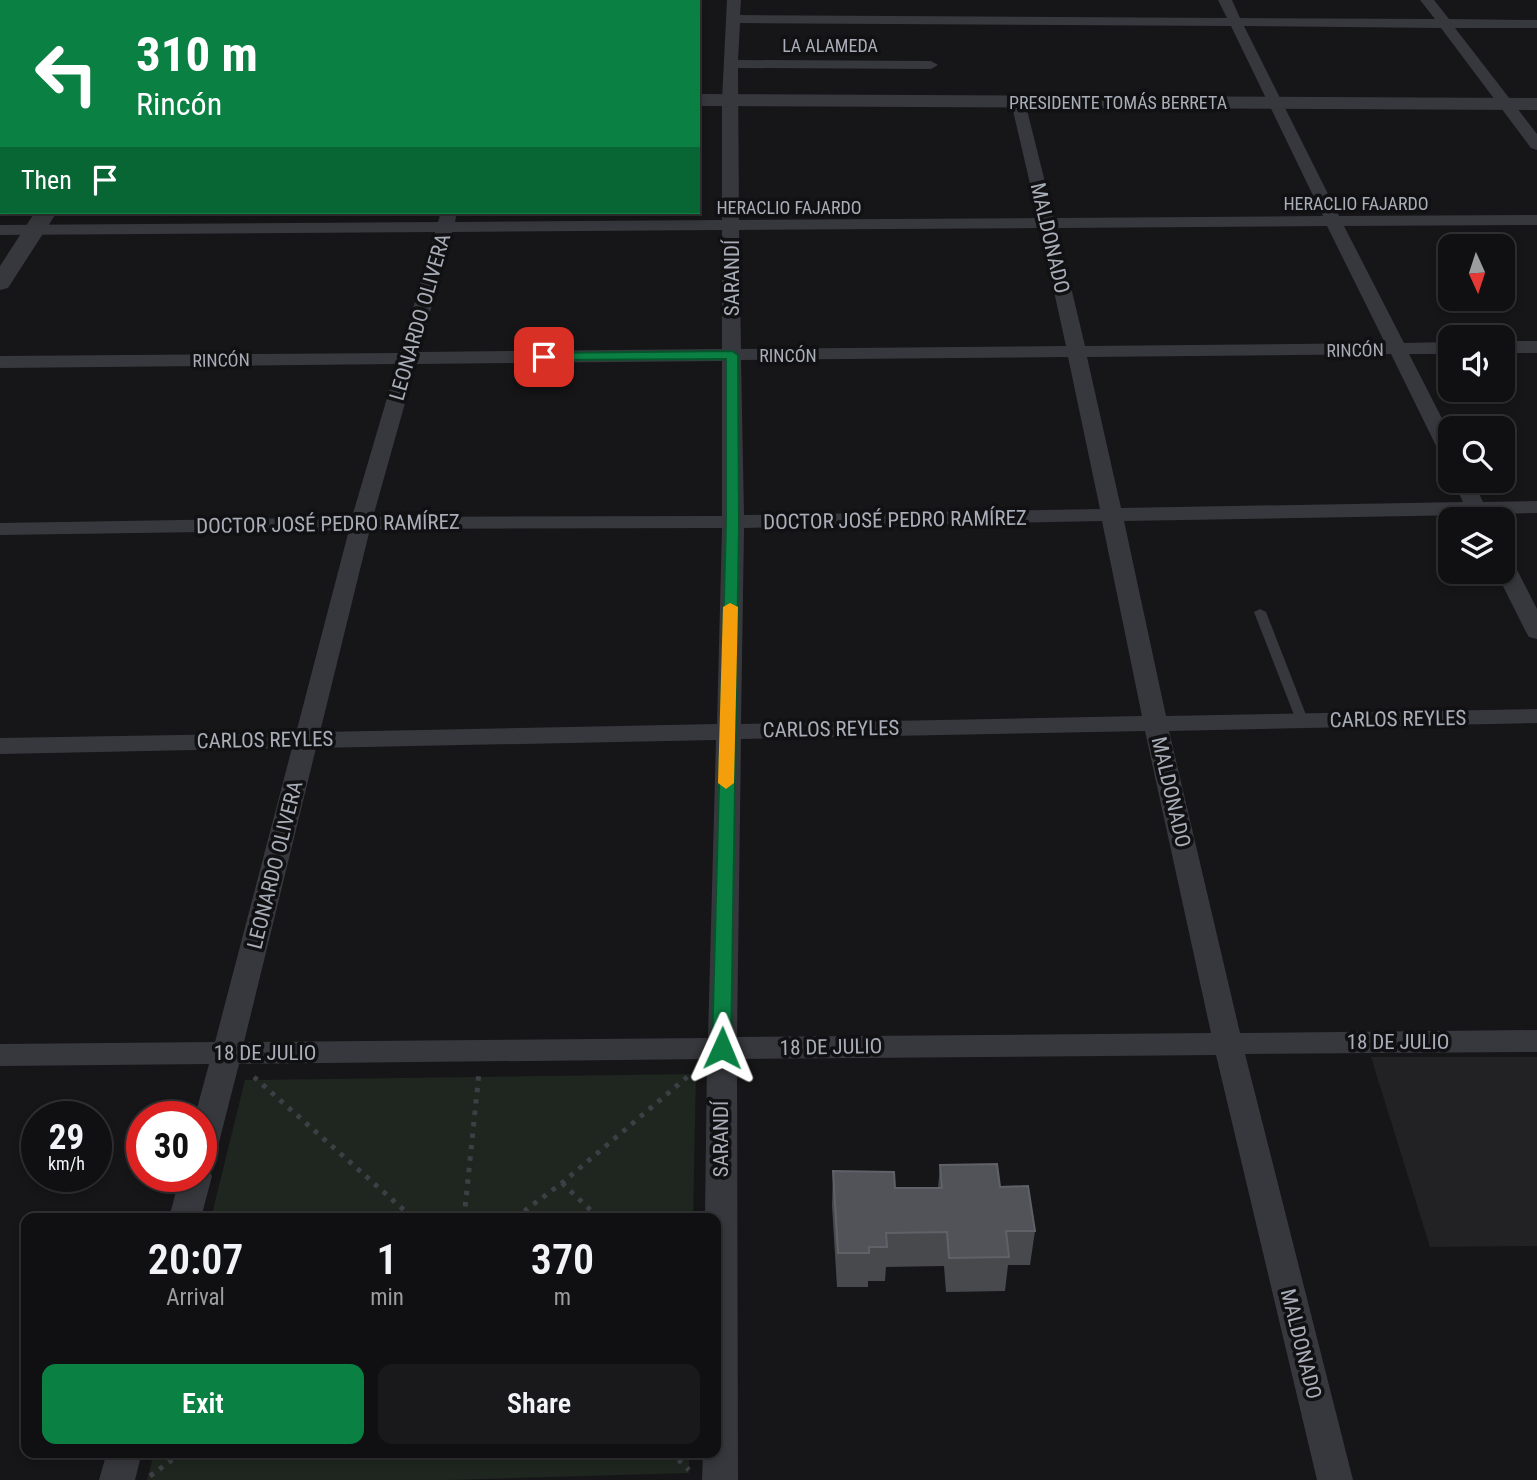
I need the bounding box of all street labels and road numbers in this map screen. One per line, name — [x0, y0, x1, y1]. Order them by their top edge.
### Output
street label: LA ALAMEDA — [782, 35, 878, 56]
street label: PRESIDENTE TOMÁS BERRETA — [1009, 92, 1228, 113]
street label: MALDONADO — [1026, 180, 1074, 296]
street label: HERACLIO FAJARDO — [1283, 193, 1429, 214]
street label: HERACLIO FAJARDO — [716, 197, 862, 218]
street label: LEONARDO OLIVERA — [385, 231, 455, 403]
street label: SARANDÍ — [720, 239, 744, 316]
street label: RINCÓN — [1326, 339, 1384, 361]
street label: RINCÓN — [759, 345, 817, 366]
street label: RINCÓN — [192, 349, 250, 371]
street label: DOCTOR JOSÉ PEDRO RAMÍREZ — [763, 506, 1027, 534]
street label: DOCTOR JOSÉ PEDRO RAMÍREZ — [196, 510, 460, 538]
street label: CARLOS REYLES — [1329, 706, 1467, 732]
street label: CARLOS REYLES — [762, 716, 900, 742]
street label: CARLOS REYLES — [196, 727, 334, 753]
street label: MALDONADO — [1147, 734, 1195, 850]
street label: LEONARDO OLIVERA — [243, 779, 307, 951]
street label: 18 DE JULIO — [1347, 1030, 1449, 1054]
street label: 18 DE JULIO — [779, 1034, 883, 1060]
street label: 18 DE JULIO — [214, 1041, 316, 1065]
street label: SARANDÍ — [709, 1100, 733, 1177]
street label: MALDONADO — [1276, 1286, 1326, 1402]

